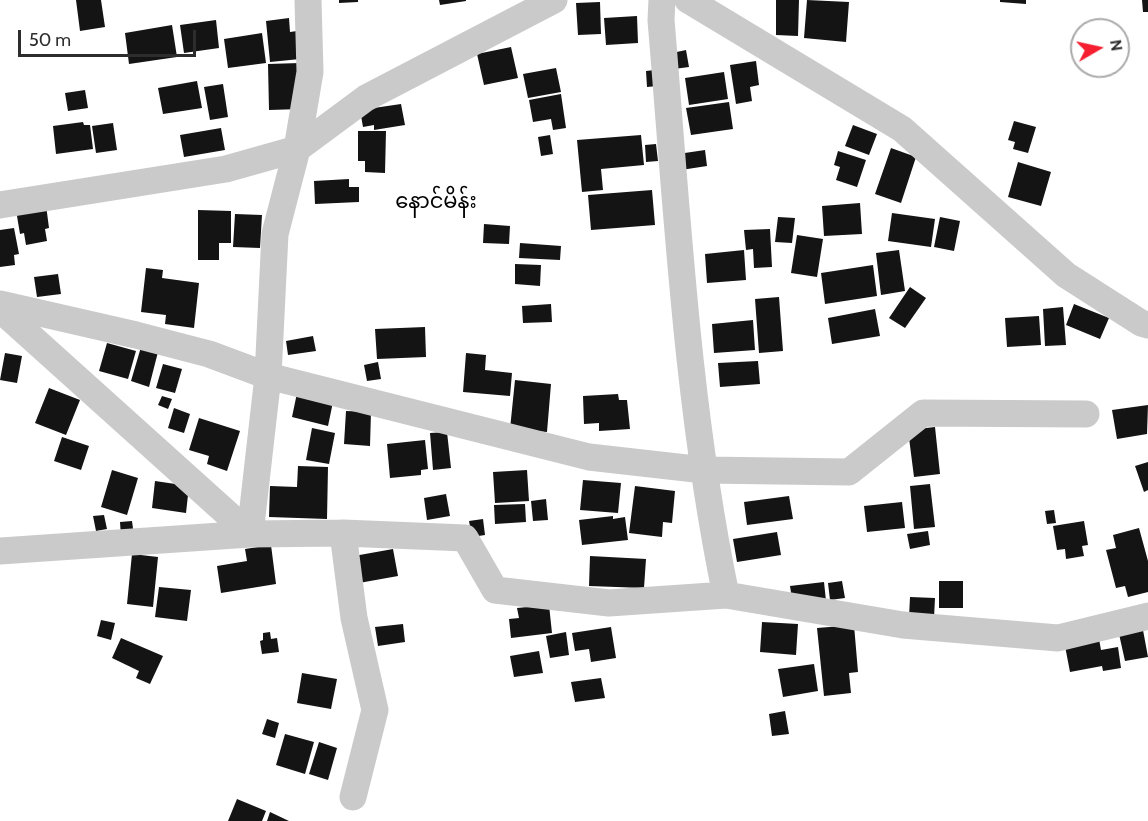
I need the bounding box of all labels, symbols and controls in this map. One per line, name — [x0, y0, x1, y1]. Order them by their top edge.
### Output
scale bar — [21, 18, 200, 56]
north arrow — [1070, 18, 1130, 78]
text: 50 m — [29, 29, 71, 51]
text: N — [1106, 38, 1127, 52]
district label: နောင်မိန်း — [395, 189, 477, 215]

